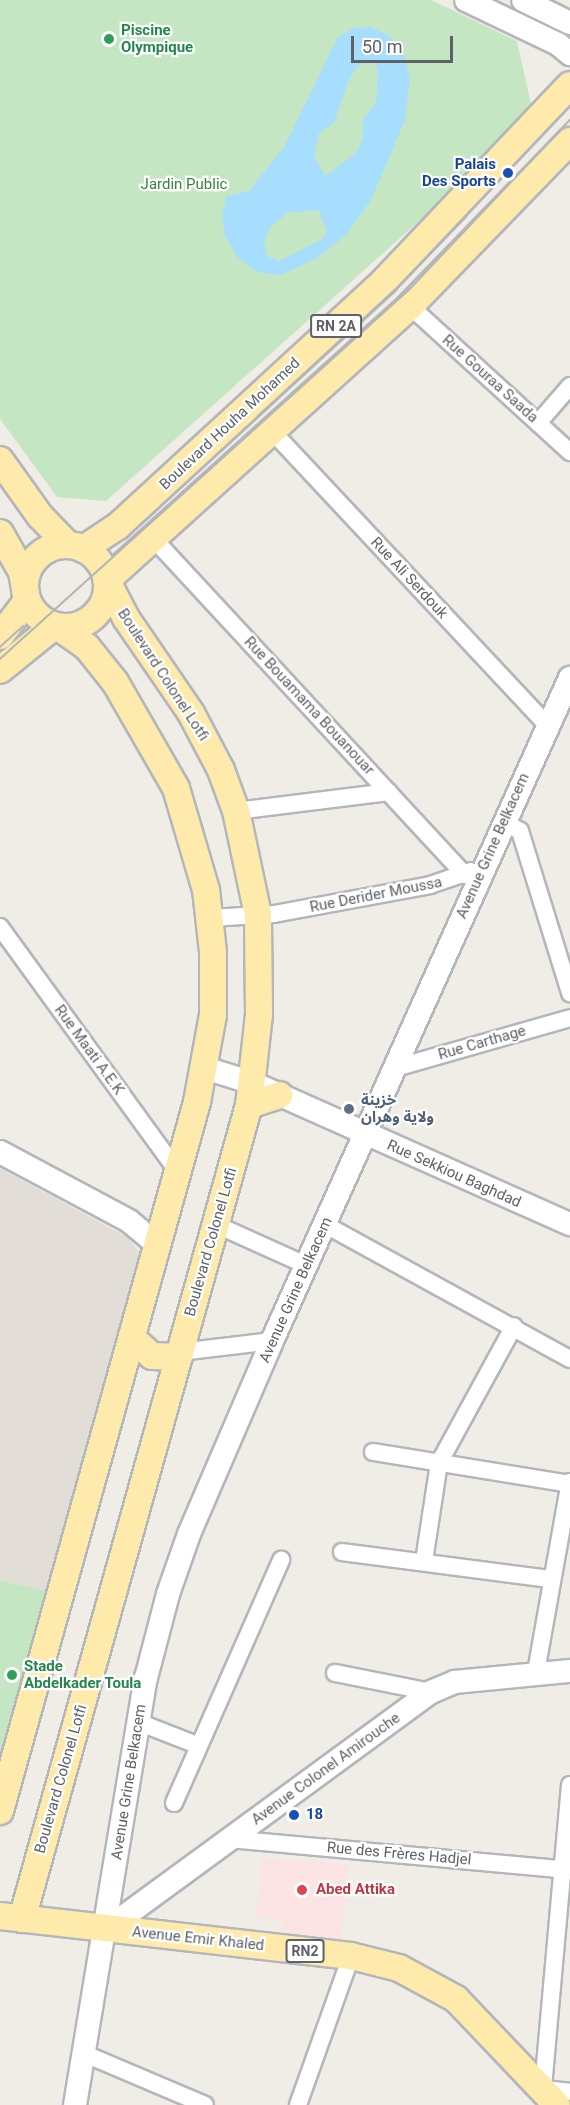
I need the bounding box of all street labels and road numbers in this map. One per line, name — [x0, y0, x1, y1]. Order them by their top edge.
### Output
road number: RN 2A — [309, 315, 363, 337]
street label: Rue Gouraa Saada — [438, 331, 542, 427]
street label: Boulevard Houha Mohamed — [156, 354, 304, 494]
street label: Rue Ali Serdouk — [367, 534, 451, 622]
street label: Boulevard Colonel Lotfi — [113, 605, 213, 745]
street label: Rue Bouamama Bouanouar — [240, 633, 378, 779]
street label: Avenue Grine Belkacem — [453, 770, 533, 922]
street label: Rue Derider Moussa — [308, 873, 444, 917]
street label: Rue Maati A.E.K — [50, 1002, 128, 1098]
street label: Rue Carthage — [436, 1022, 528, 1064]
street label: Rue Sekkiou Baghdad — [384, 1136, 524, 1212]
street label: Boulevard Colonel Lotfi — [181, 1165, 241, 1319]
street label: Avenue Grine Belkacem — [256, 1214, 336, 1366]
street label: Boulevard Colonel Lotfi — [31, 1702, 91, 1856]
street label: Avenue Grine Belkacem — [108, 1703, 150, 1861]
street label: Avenue Colonel Amirouche — [248, 1709, 404, 1829]
street label: Rue des Frères Hadjel — [326, 1839, 472, 1869]
street label: Avenue Emir Khaled — [131, 1923, 265, 1955]
road number: RN2 — [286, 1940, 324, 1962]

